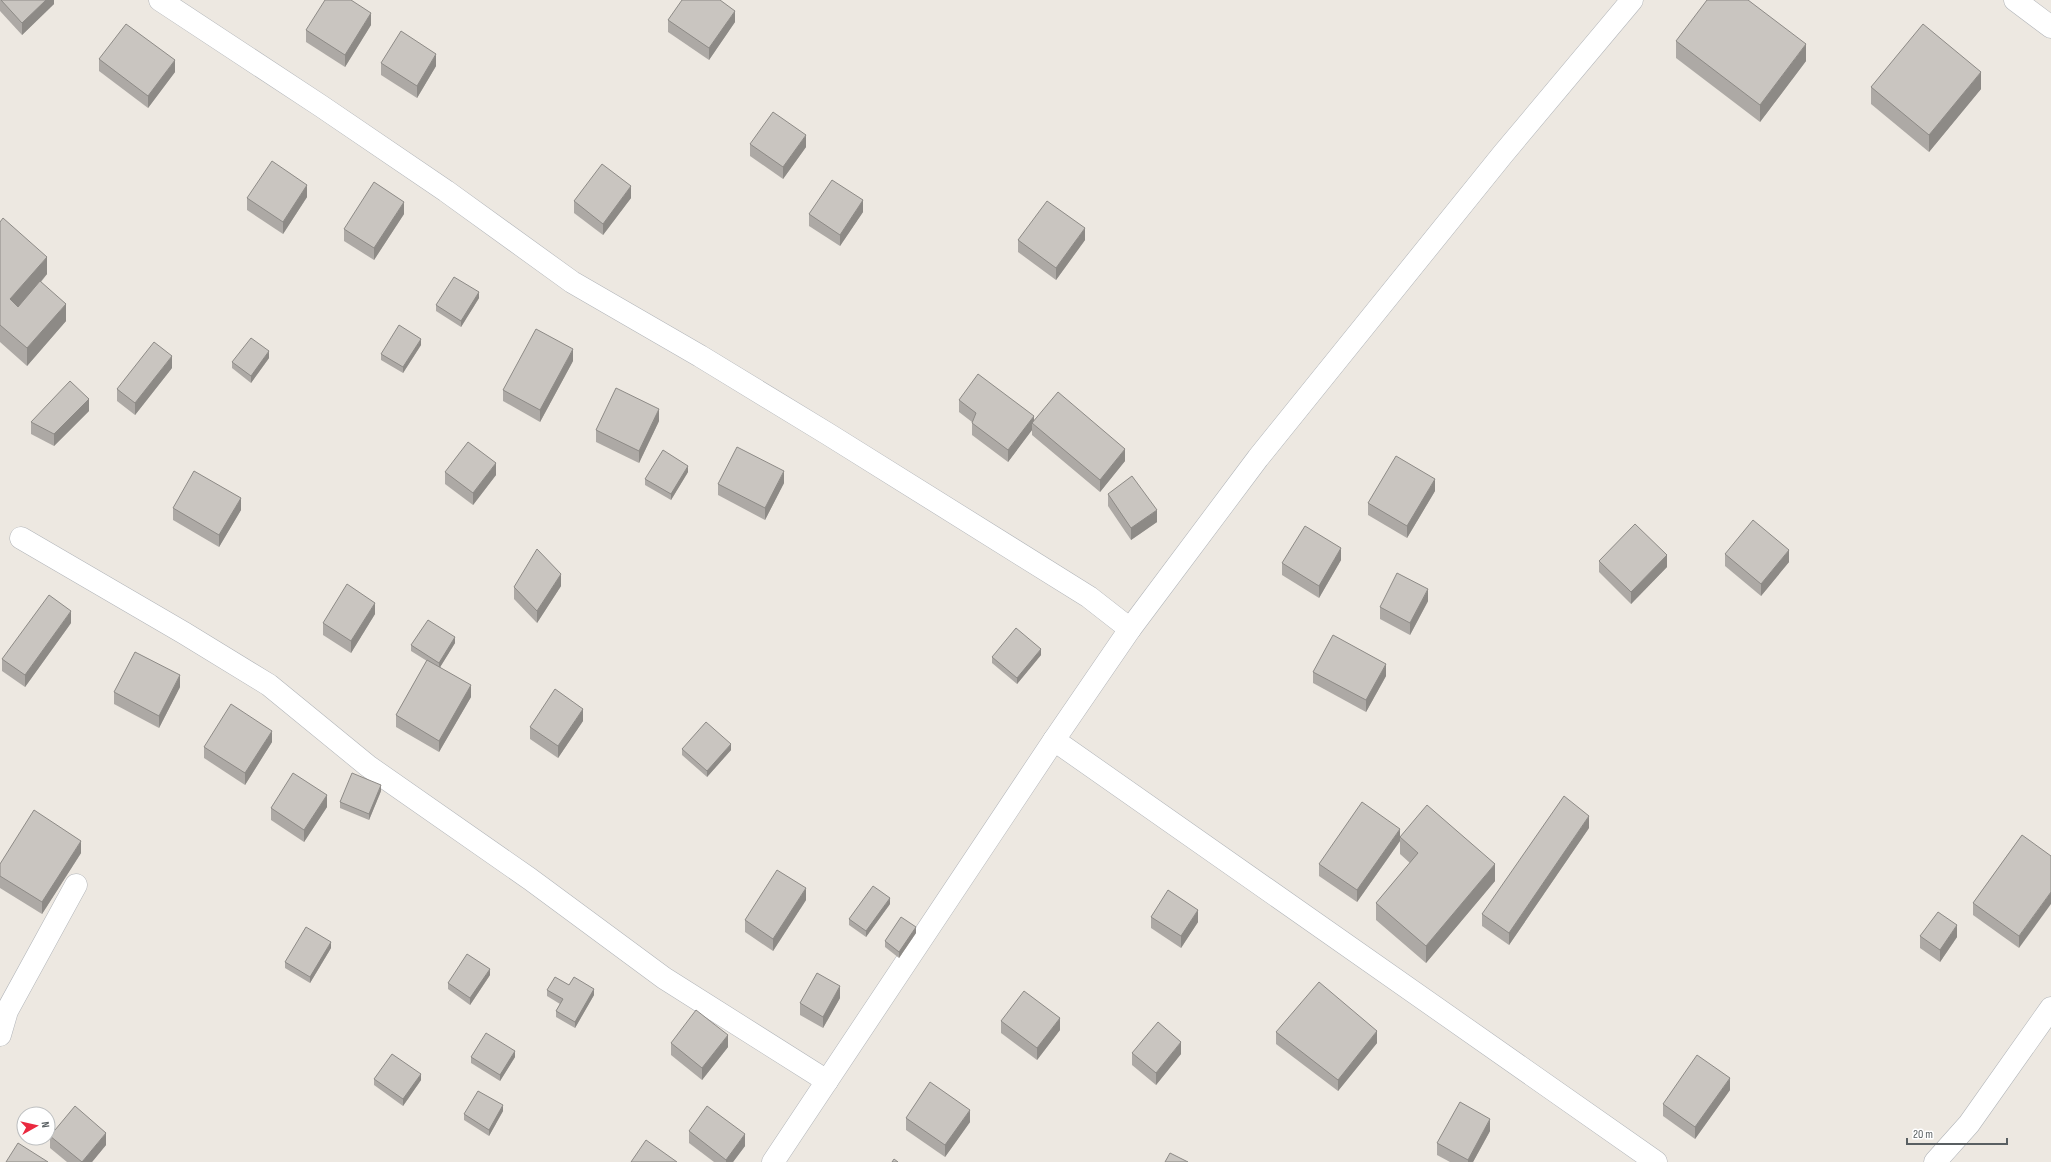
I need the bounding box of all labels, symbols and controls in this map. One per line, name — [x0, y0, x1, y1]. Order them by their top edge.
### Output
north arrow — [16, 1106, 56, 1146]
scale bar — [1907, 1120, 2007, 1146]
text: N — [39, 1121, 52, 1129]
text: 20 m — [1913, 1127, 1933, 1142]

